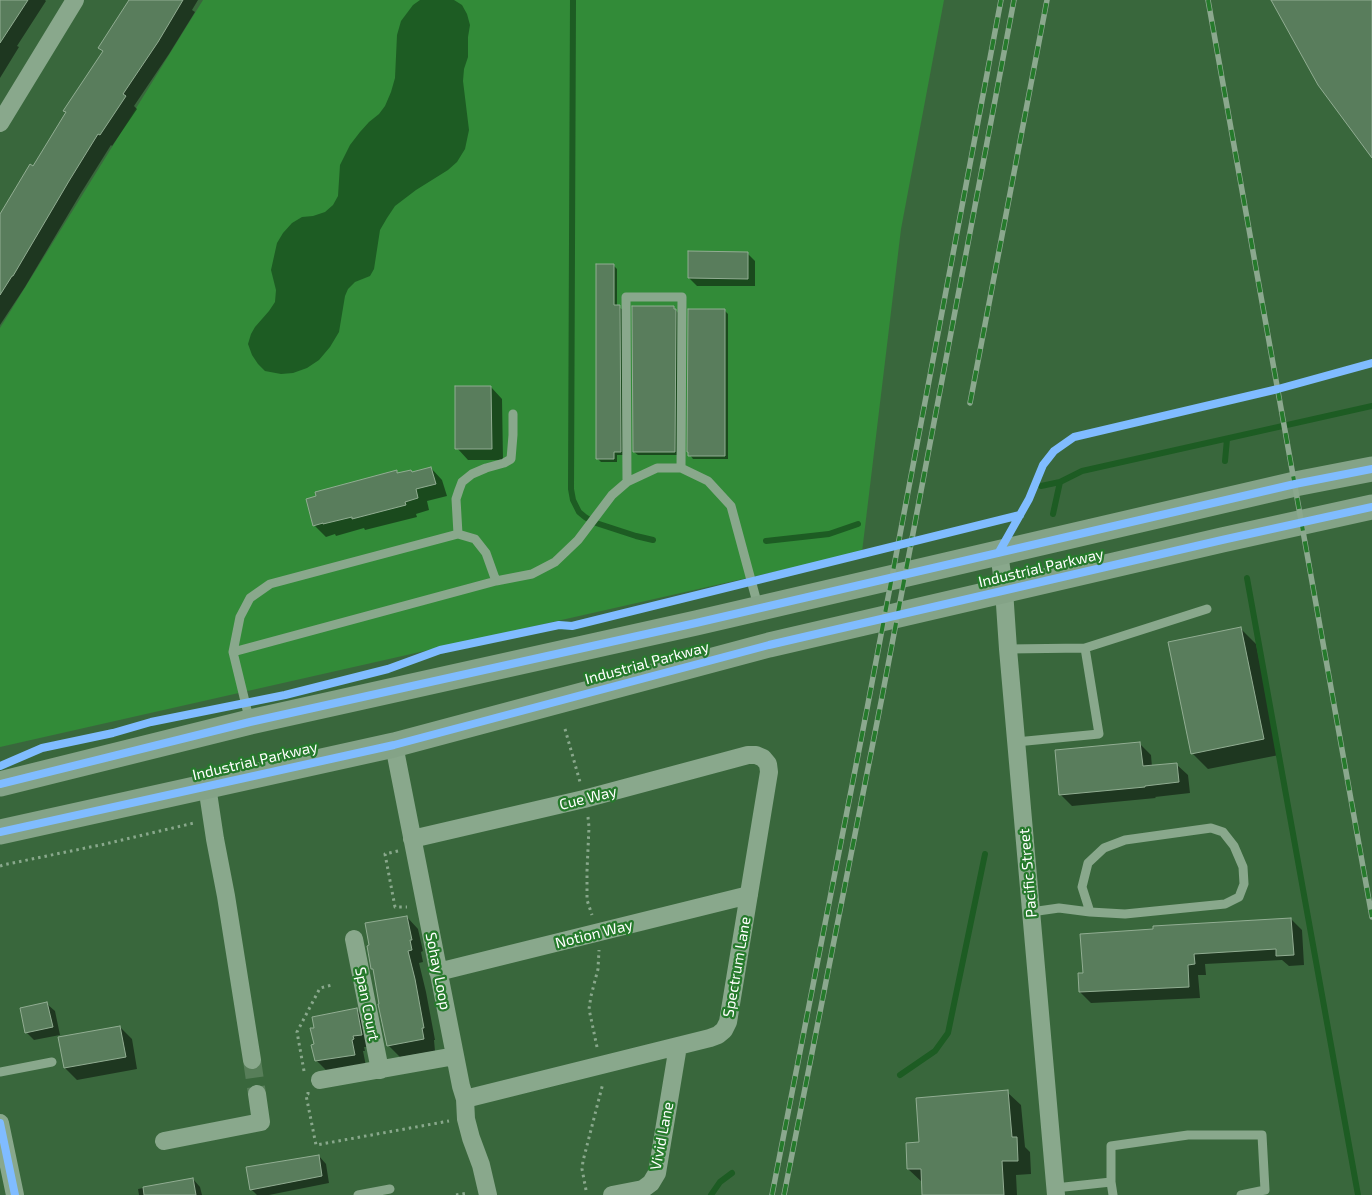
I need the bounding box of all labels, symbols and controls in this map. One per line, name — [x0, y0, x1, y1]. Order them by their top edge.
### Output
street label: Industrial Parkway — [977, 545, 1105, 591]
street label: Industrial Parkway — [583, 638, 711, 688]
street label: Industrial Parkway — [191, 738, 319, 784]
street label: Cue Way — [557, 782, 619, 814]
street label: Pacific Street — [1015, 828, 1041, 918]
street label: Spectrum Lane — [719, 915, 755, 1019]
street label: Notion Way — [553, 916, 635, 952]
street label: Sohay Loop — [422, 931, 454, 1011]
street label: Span Court — [351, 966, 383, 1042]
street label: Vivid Lane — [647, 1100, 677, 1172]

